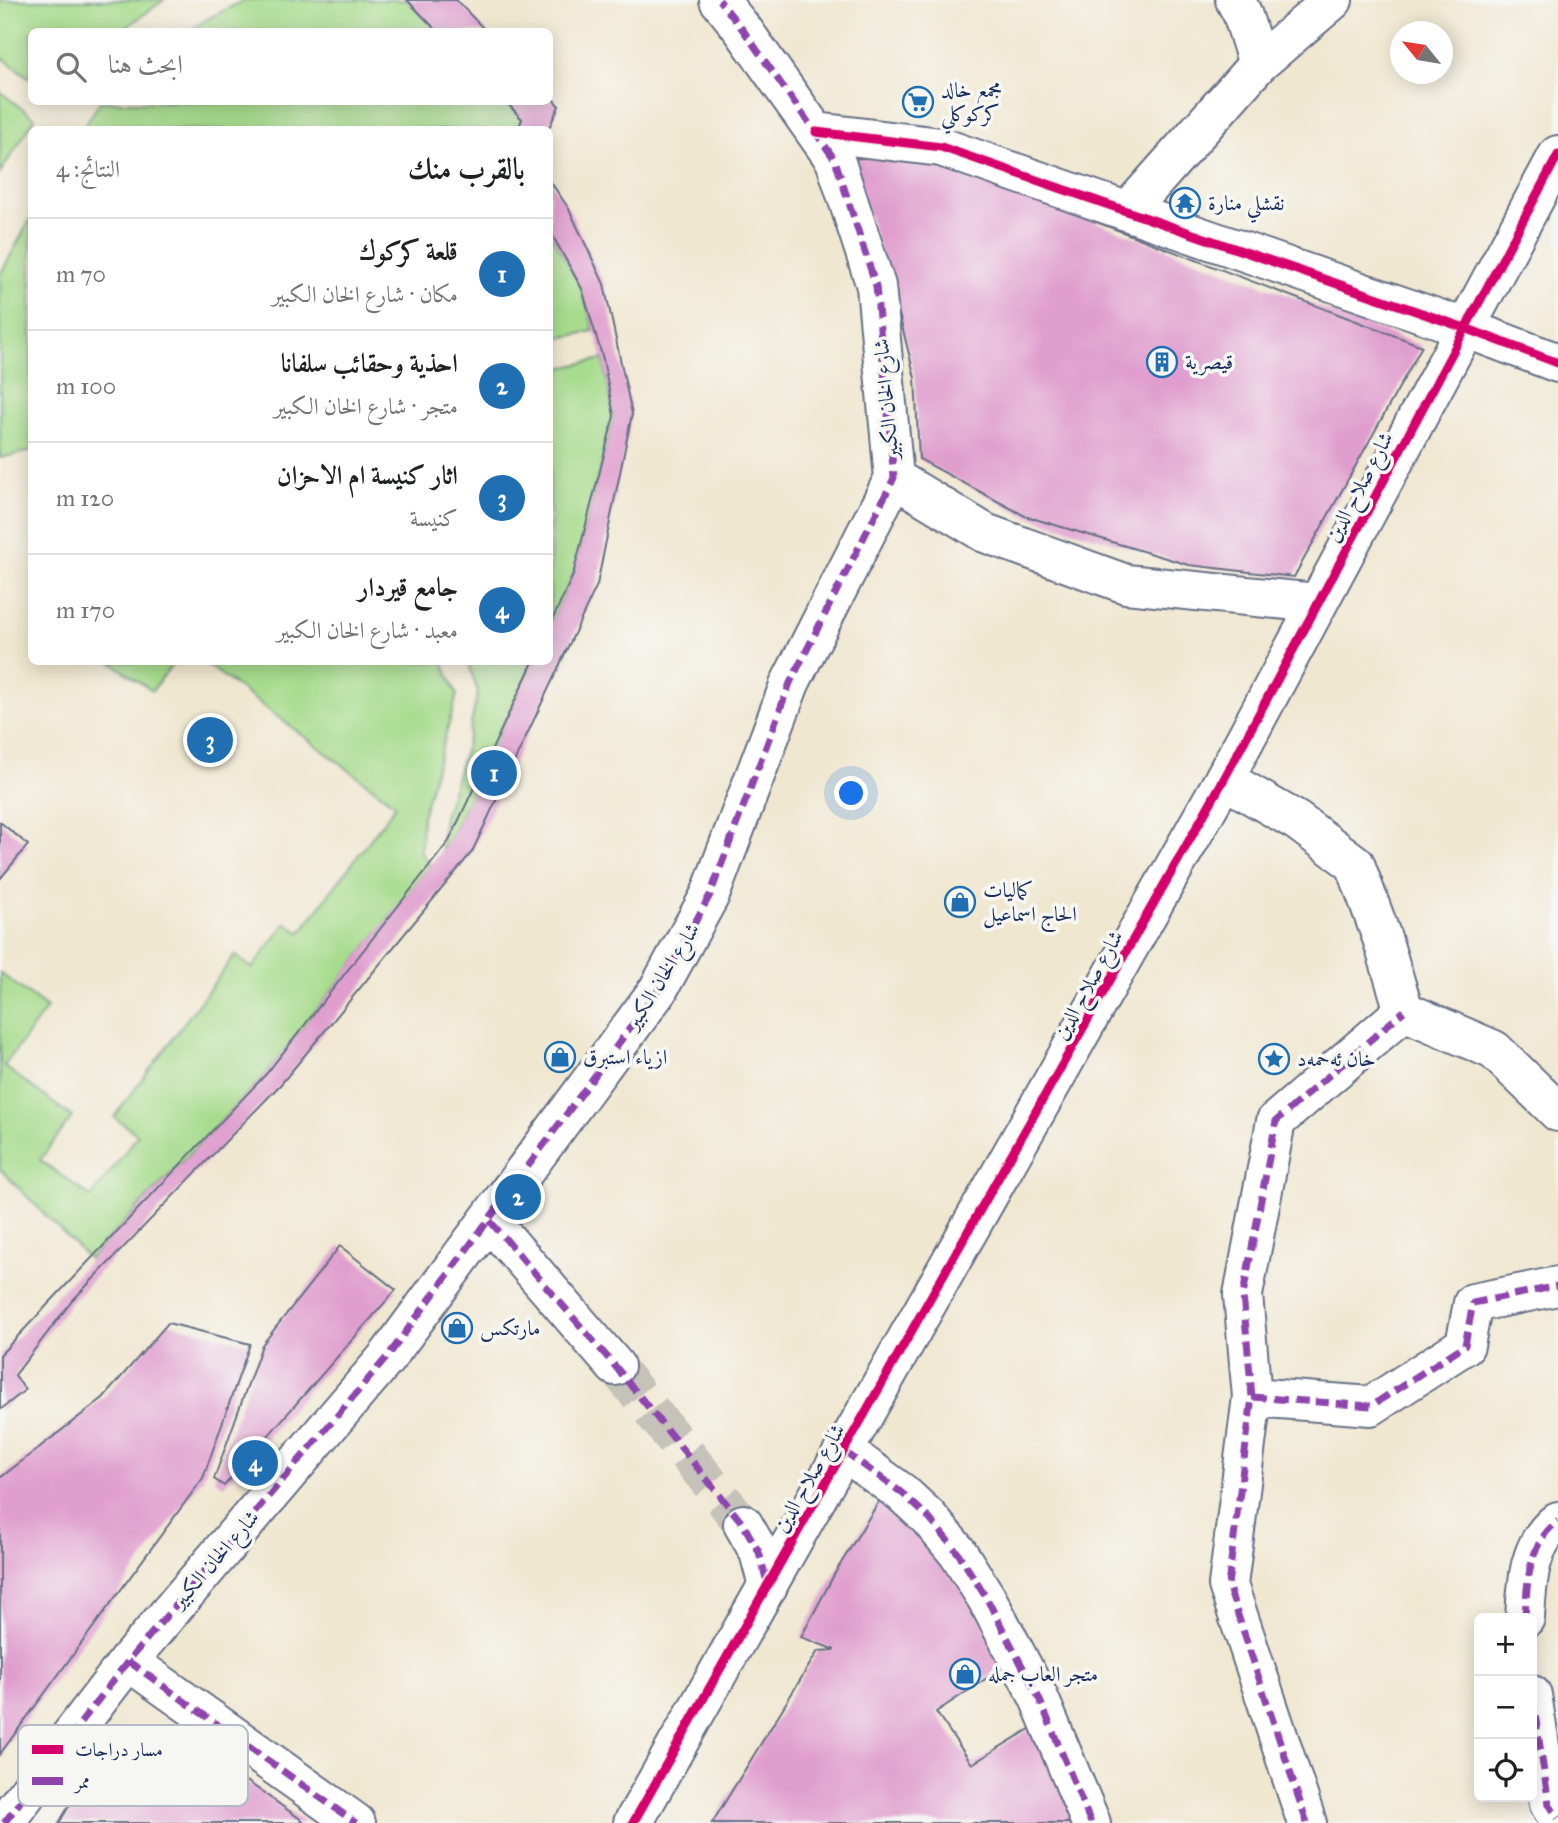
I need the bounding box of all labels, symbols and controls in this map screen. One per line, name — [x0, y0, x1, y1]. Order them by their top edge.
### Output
north arrow — [1390, 21, 1453, 84]
search box — [28, 28, 553, 105]
icon: search — [52, 48, 90, 86]
text: ابحث هنا — [108, 48, 183, 80]
place label: مجمع خالد كركوكلي — [941, 77, 1002, 134]
supermarket icon: مجمع خالد كركوكلي — [901, 85, 935, 119]
text: بالقرب منك — [408, 151, 525, 187]
text: النتائج: 4 — [56, 155, 120, 183]
temple icon: نقشلي منارة — [1168, 186, 1202, 220]
place label: نقشلي منارة — [1208, 190, 1285, 223]
text: قلعة كركوك — [359, 235, 458, 267]
text: 70 m — [56, 260, 106, 288]
text: 1 — [497, 260, 507, 288]
text: مكان · شارع الخان الكبير — [272, 280, 458, 308]
street label: شارع الخان الكبير — [868, 337, 909, 463]
building icon: قيصرية — [1145, 345, 1179, 379]
text: احذية وحقائب سلفانا — [281, 347, 458, 379]
place label: قيصرية — [1185, 349, 1233, 376]
text: 100 m — [56, 372, 116, 400]
text: 2 — [496, 372, 508, 400]
text: متجر · شارع الخان الكبير — [274, 392, 458, 420]
street label: شارع صلاح الدين — [1319, 427, 1404, 549]
text: اثار كنيسة ام الاحزان — [277, 459, 458, 491]
text: 120 m — [56, 484, 114, 512]
text: 3 — [497, 484, 507, 512]
text: كنيسة — [410, 504, 458, 532]
text: جامع قيردار — [358, 571, 458, 603]
text: 170 m — [56, 596, 115, 624]
text: 4 — [496, 596, 508, 624]
text: معبد · شارع الخان الكبير — [276, 616, 458, 644]
pin: 3 — [187, 714, 233, 766]
pin: 1 — [471, 747, 517, 799]
your location — [834, 776, 868, 810]
place label: كماليات الحاج اسماعيل — [983, 877, 1077, 933]
shop icon: كماليات الحاج اسماعيل — [943, 885, 977, 919]
street label: شارع الخان الكبير — [618, 918, 709, 1039]
street label: شارع صلاح الدين — [1047, 926, 1134, 1047]
shop icon: ازياء استبرق — [543, 1040, 577, 1074]
place icon: خان ئەحمەد — [1257, 1042, 1291, 1076]
place label: ازياء استبرق — [583, 1044, 667, 1070]
place label: خان ئەحمەد — [1297, 1046, 1376, 1072]
pin: 2 — [495, 1171, 541, 1223]
shop icon: مارتكس — [440, 1311, 474, 1345]
place label: مارتكس — [480, 1315, 540, 1342]
street label: شارع صلاح الدين — [767, 1419, 856, 1540]
pin: 4 — [232, 1437, 278, 1489]
street label: شارع الخان الكبير — [164, 1505, 268, 1618]
map controls — [1474, 1613, 1537, 1802]
button: + — [1474, 1613, 1537, 1676]
shop icon: متجر العاب جمله — [948, 1657, 982, 1691]
place label: متجر العاب جمله — [988, 1661, 1098, 1687]
button: − — [1474, 1676, 1537, 1739]
legend — [18, 1725, 248, 1806]
text: مسار دراجات — [75, 1738, 163, 1761]
button: locate — [1474, 1739, 1537, 1802]
text: ممر — [73, 1770, 90, 1794]

